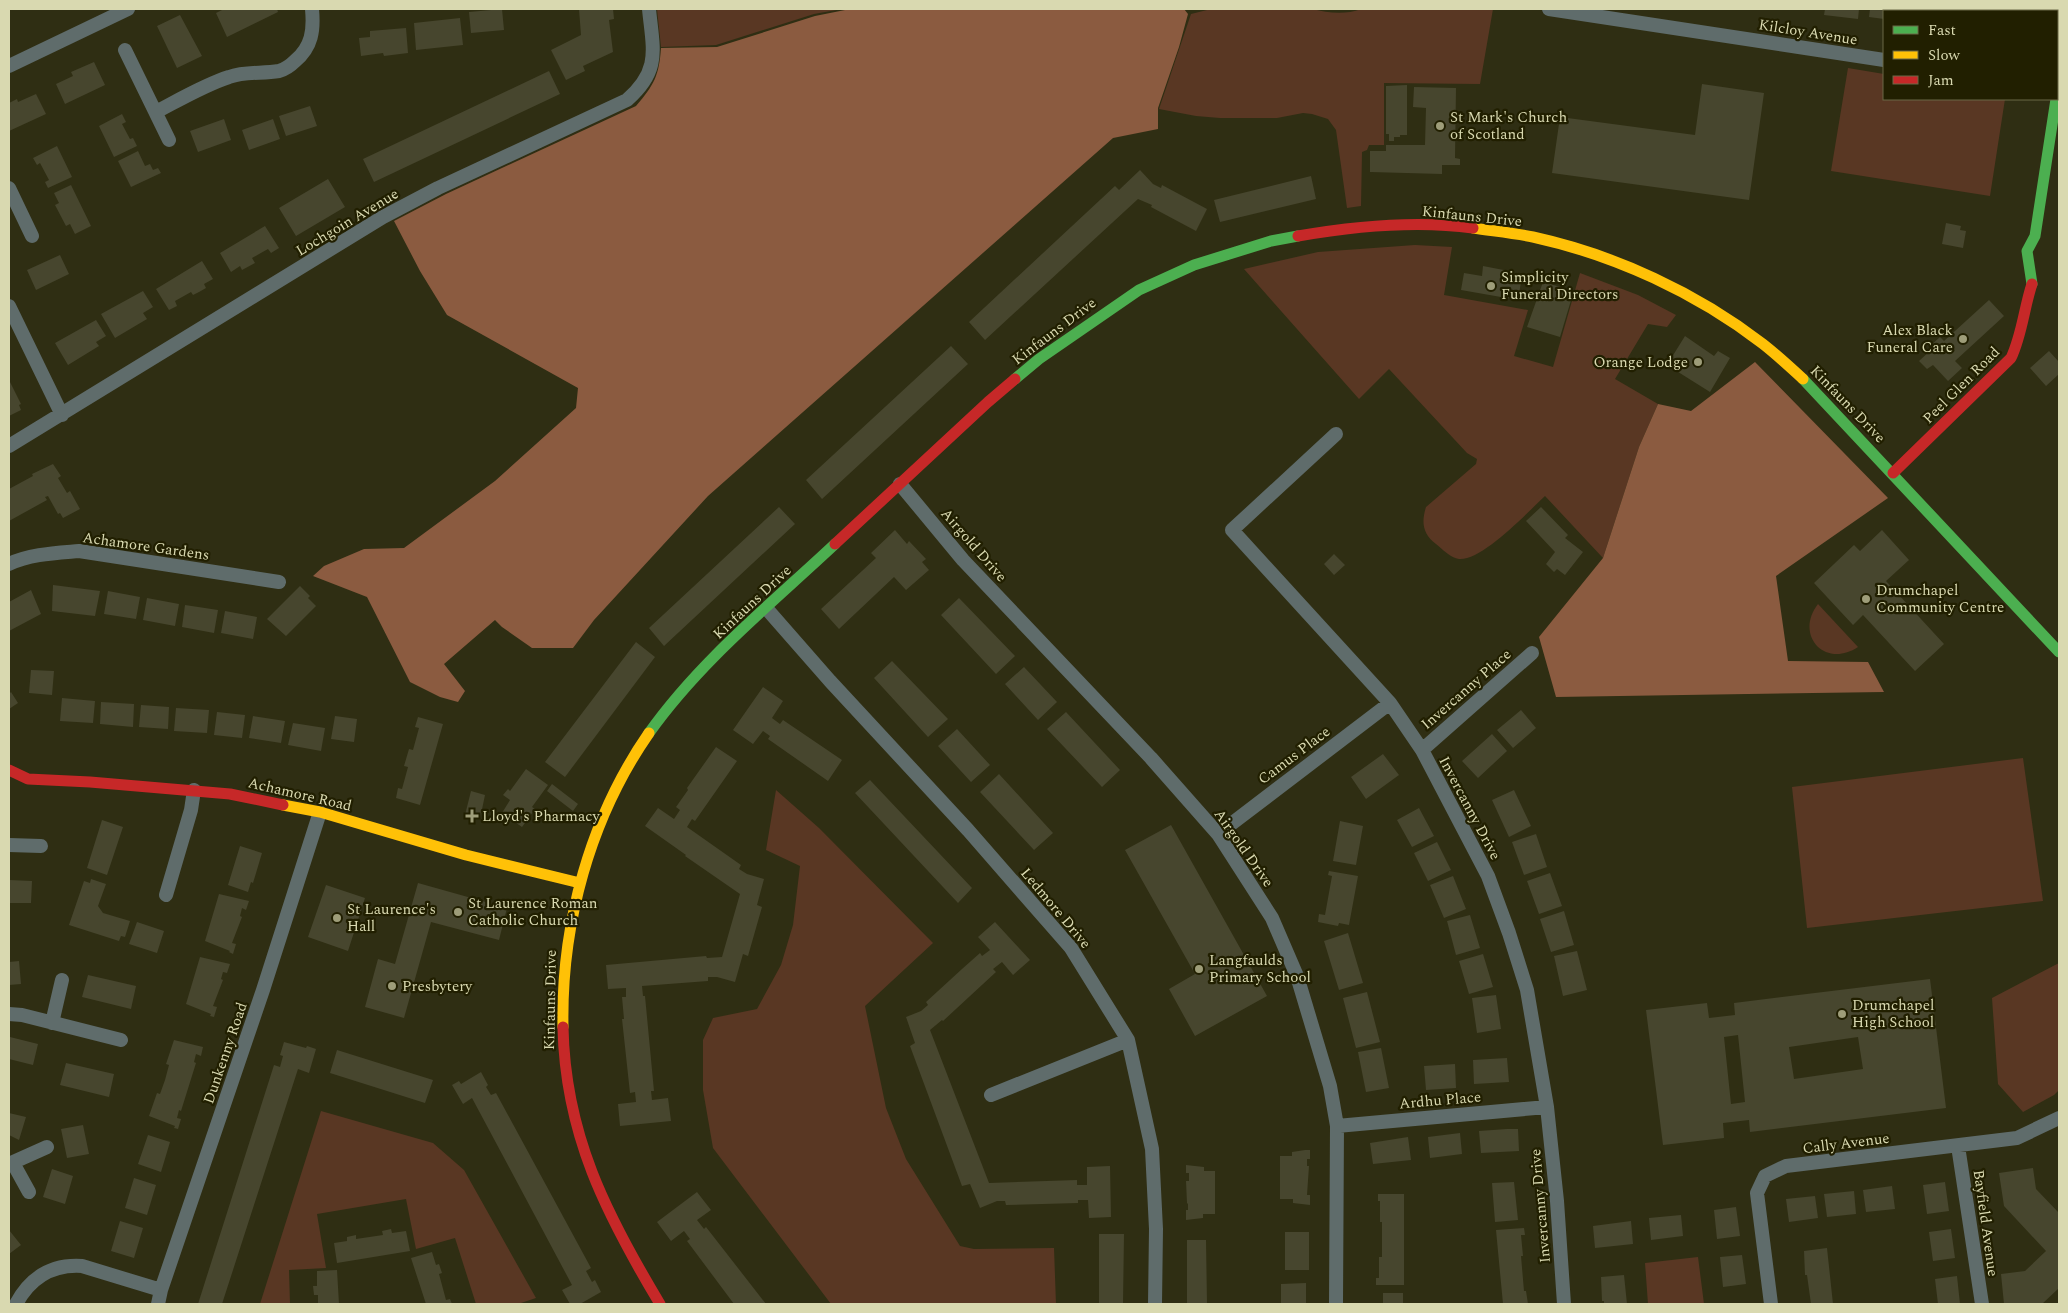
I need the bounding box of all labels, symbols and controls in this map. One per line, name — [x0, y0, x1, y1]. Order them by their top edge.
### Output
legend — [1883, 10, 2058, 100]
street label: Kilcloy Avenue — [1757, 13, 1859, 52]
text: Fast — [1928, 19, 1956, 42]
text: Slow — [1928, 44, 1960, 67]
text: Jam — [1928, 69, 1954, 92]
place label: St Mark's Church of Scotland — [1450, 106, 1567, 146]
marker: St Mark's Church of Scotland — [1434, 120, 1446, 132]
street label: Lochgoin Avenue — [291, 183, 403, 262]
street label: Kinfauns Drive — [1421, 200, 1523, 233]
place label: Simplicity Funeral Directors — [1501, 266, 1619, 306]
marker: Simplicity Funeral Directors — [1485, 280, 1497, 292]
street label: Kinfauns Drive — [1007, 292, 1101, 371]
place label: Alex Black Funeral Care — [1867, 319, 1953, 359]
marker: Alex Black Funeral Care — [1957, 333, 1969, 345]
street label: Peel Glen Road — [1917, 341, 2005, 429]
place label: Orange Lodge — [1593, 351, 1688, 374]
marker: Orange Lodge — [1692, 356, 1704, 368]
street label: Kinfauns Drive — [1804, 360, 1891, 449]
street label: Airgold Drive — [935, 503, 1012, 587]
street label: Achamore Gardens — [81, 526, 211, 567]
street label: Kinfauns Drive — [708, 560, 797, 645]
place label: Drumchapel Community Centre — [1876, 579, 2004, 619]
marker: Drumchapel Community Centre — [1860, 593, 1872, 605]
street label: Invercanny Place — [1416, 644, 1517, 735]
street label: Camus Place — [1253, 720, 1335, 790]
street label: Invercanny Drive — [1433, 752, 1507, 864]
street label: Achamore Road — [246, 771, 354, 818]
street label: Airgold Drive — [1208, 804, 1279, 892]
place label: Lloyd's Pharmacy — [482, 805, 600, 828]
marker: Lloyd's Pharmacy — [466, 810, 478, 822]
street label: Ledmore Drive — [1015, 863, 1097, 954]
place label: St Laurence Roman Catholic Church — [468, 892, 598, 932]
place label: St Laurence's Hall — [347, 898, 436, 938]
marker: St Laurence Roman Catholic Church — [452, 906, 464, 918]
marker: St Laurence's Hall — [331, 912, 343, 924]
place label: Langfaulds Primary School — [1209, 949, 1311, 989]
street label: Kinfauns Drive — [538, 950, 563, 1050]
marker: Langfaulds Primary School — [1193, 963, 1205, 975]
place label: Presbytery — [402, 975, 473, 998]
marker: Presbytery — [386, 980, 398, 992]
place label: Drumchapel High School — [1852, 994, 1934, 1034]
street label: Dunkenny Road — [197, 999, 254, 1107]
marker: Drumchapel High School — [1836, 1008, 1848, 1020]
street label: Ardhu Place — [1398, 1085, 1482, 1116]
street label: Cally Avenue — [1801, 1127, 1891, 1160]
street label: Invercanny Drive — [1524, 1148, 1557, 1264]
street label: Bayfield Avenue — [1967, 1168, 2004, 1278]

